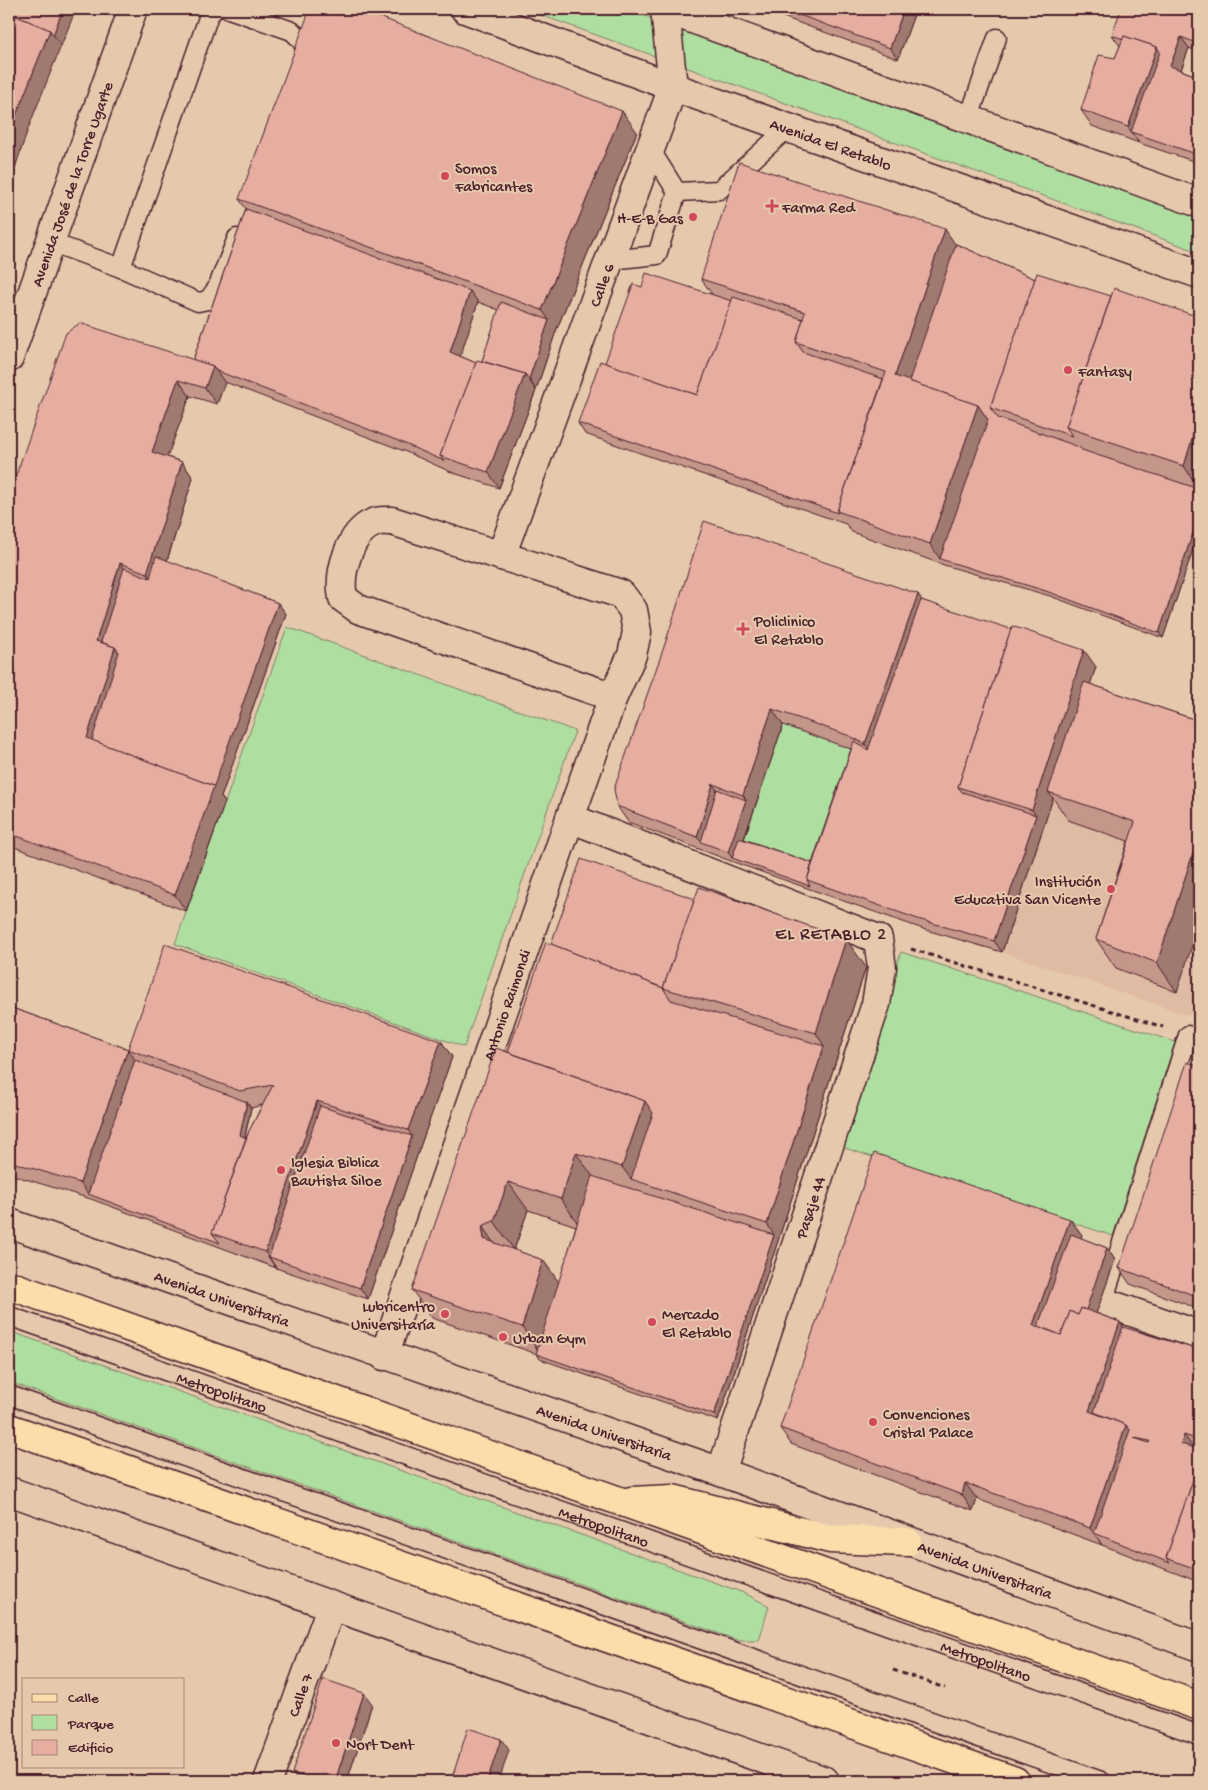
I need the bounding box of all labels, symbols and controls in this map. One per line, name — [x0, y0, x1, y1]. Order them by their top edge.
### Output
street label: Avenida José de la Torre Ugarte — [29, 79, 120, 290]
street label: Avenida El Retablo — [767, 116, 893, 177]
place label: Somos Fabricantes — [454, 161, 533, 198]
marker: Somos Fabricantes — [439, 170, 451, 182]
marker: Farma Red — [766, 200, 778, 212]
place label: Farma Red — [781, 200, 856, 219]
place label: H-E-B Gas — [617, 211, 684, 230]
marker: H-E-B Gas — [687, 211, 699, 223]
street label: Calle 6 — [587, 261, 621, 310]
marker: Fantasy — [1062, 364, 1074, 376]
place label: Fantasy — [1077, 364, 1132, 383]
place label: Policlinico El Retablo — [753, 614, 824, 651]
marker: Policlinico El Retablo — [736, 622, 750, 636]
place label: Institución Educativa San Vicente — [954, 874, 1102, 911]
marker: Institución Educativa San Vicente — [1105, 883, 1117, 895]
district label: EL RETABLO 2 — [775, 925, 887, 946]
street label: Antonio Raimondi — [481, 948, 537, 1063]
place label: Iglesia Biblica Bautista Siloe — [290, 1155, 382, 1192]
marker: Iglesia Biblica Bautista Siloe — [275, 1164, 287, 1176]
street label: Pasaje 44 — [793, 1174, 831, 1243]
street label: Avenida Universitaria — [151, 1268, 292, 1334]
place label: Lubricentro Universitaría — [351, 1299, 436, 1336]
place label: Mercado El Retablo — [662, 1307, 732, 1344]
marker: Lubricentro Universitaría — [439, 1308, 451, 1320]
marker: Mercado El Retablo — [646, 1316, 658, 1328]
marker: Urban Gym — [497, 1331, 509, 1343]
place label: Urban Gym — [513, 1331, 587, 1350]
street label: Metropolitano — [173, 1370, 269, 1419]
street label: Avenida Universitaria — [533, 1402, 675, 1467]
place label: Convenciones Cristal Palace — [883, 1407, 974, 1444]
marker: Convenciones Cristal Palace — [867, 1416, 879, 1428]
street label: Metropolitano — [555, 1504, 651, 1554]
street label: Avenida Universitaria — [914, 1539, 1055, 1606]
street label: Metropolitano — [937, 1639, 1033, 1688]
street label: Calle 7 — [286, 1671, 319, 1720]
legend — [22, 1678, 185, 1768]
text: Calle — [68, 1690, 99, 1708]
text: Parque — [67, 1716, 114, 1734]
marker: Nort Dent — [330, 1737, 342, 1749]
place label: Nort Dent — [346, 1737, 415, 1756]
text: Edificio — [68, 1740, 114, 1758]

